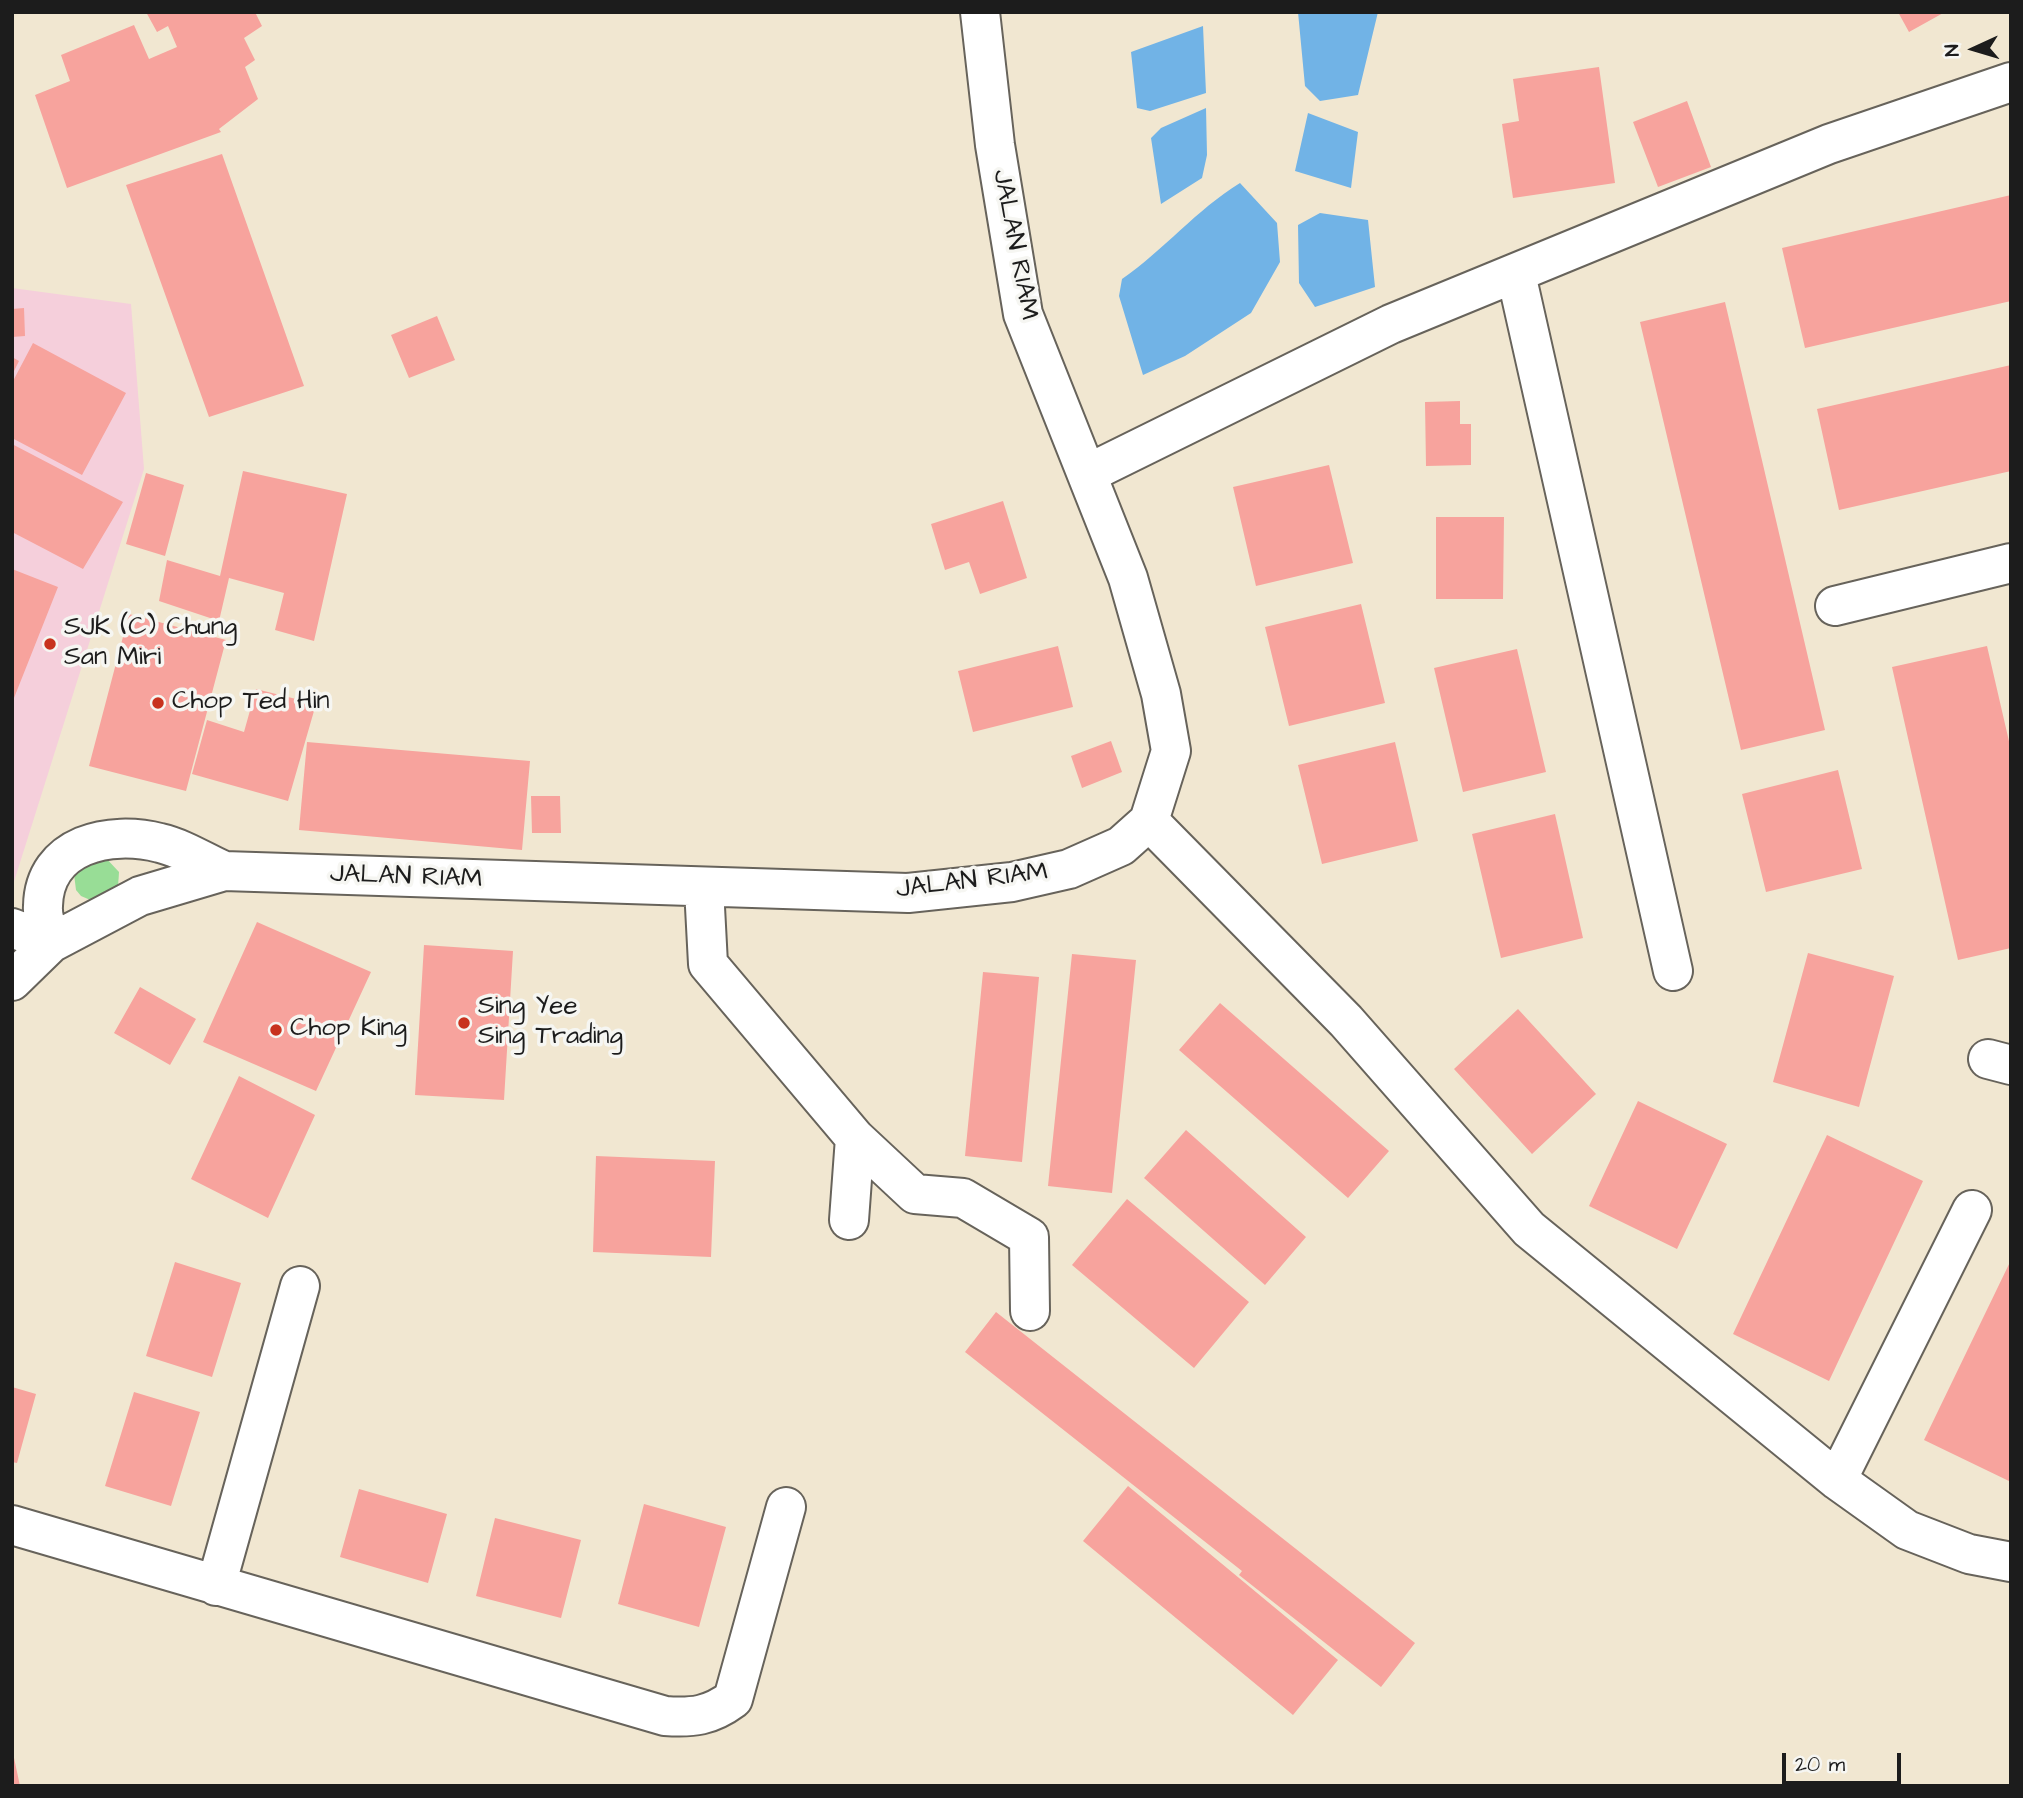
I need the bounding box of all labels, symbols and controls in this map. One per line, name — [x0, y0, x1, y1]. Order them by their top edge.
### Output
north arrow — [1939, 14, 2009, 84]
text: N — [1939, 44, 1966, 57]
street label: JALAN RIAM — [984, 167, 1044, 323]
place label: SJK (C) Chung San Miri — [64, 613, 237, 674]
marker: SJK (C) Chung San Miri — [42, 636, 58, 652]
place label: Chop Ted Hin — [172, 687, 329, 719]
marker: Chop Ted Hin — [150, 695, 166, 711]
street label: JALAN RIAM — [894, 857, 1050, 907]
street label: JALAN RIAM — [329, 860, 483, 896]
place label: Sing Yee Sing Trading — [478, 992, 623, 1054]
place label: Chop King — [290, 1014, 407, 1046]
marker: Sing Yee Sing Trading — [456, 1015, 472, 1031]
marker: Chop King — [268, 1022, 284, 1038]
scale bar — [1785, 1738, 1904, 1782]
text: 20 m — [1795, 1750, 1845, 1779]

